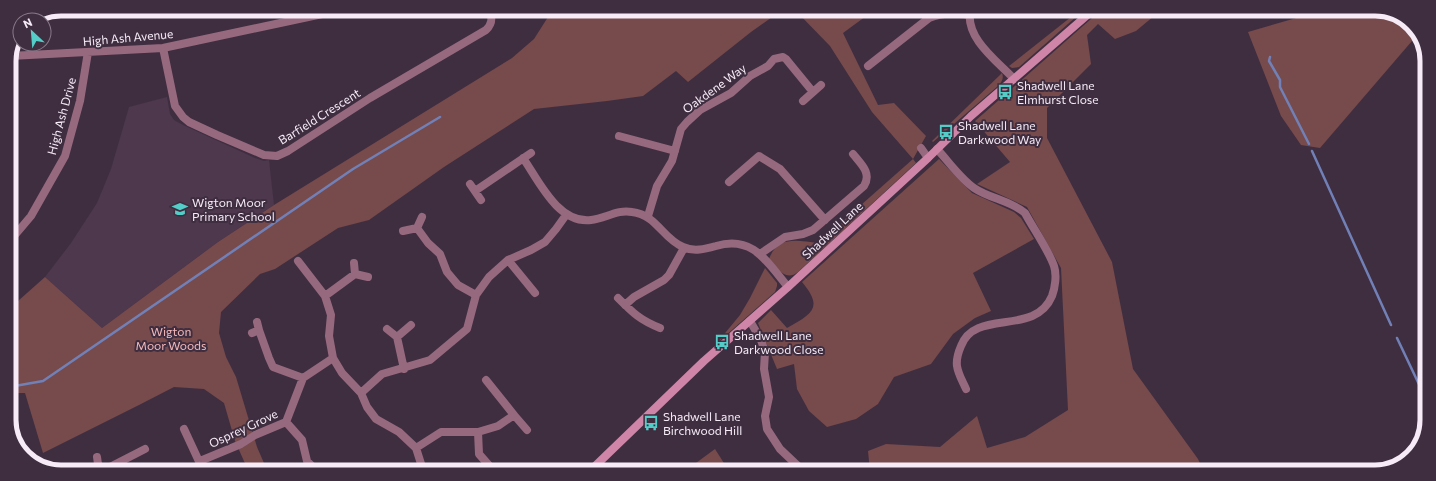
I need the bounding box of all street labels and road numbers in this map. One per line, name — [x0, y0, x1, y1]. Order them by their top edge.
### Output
street label: High Ash Avenue — [82, 26, 174, 48]
street label: Oakdene Way — [680, 60, 748, 116]
street label: High Ash Drive — [44, 76, 78, 156]
street label: Barfield Crescent — [275, 85, 363, 147]
street label: Shadwell Lane — [799, 198, 865, 262]
street label: Osprey Grove — [206, 406, 280, 450]

